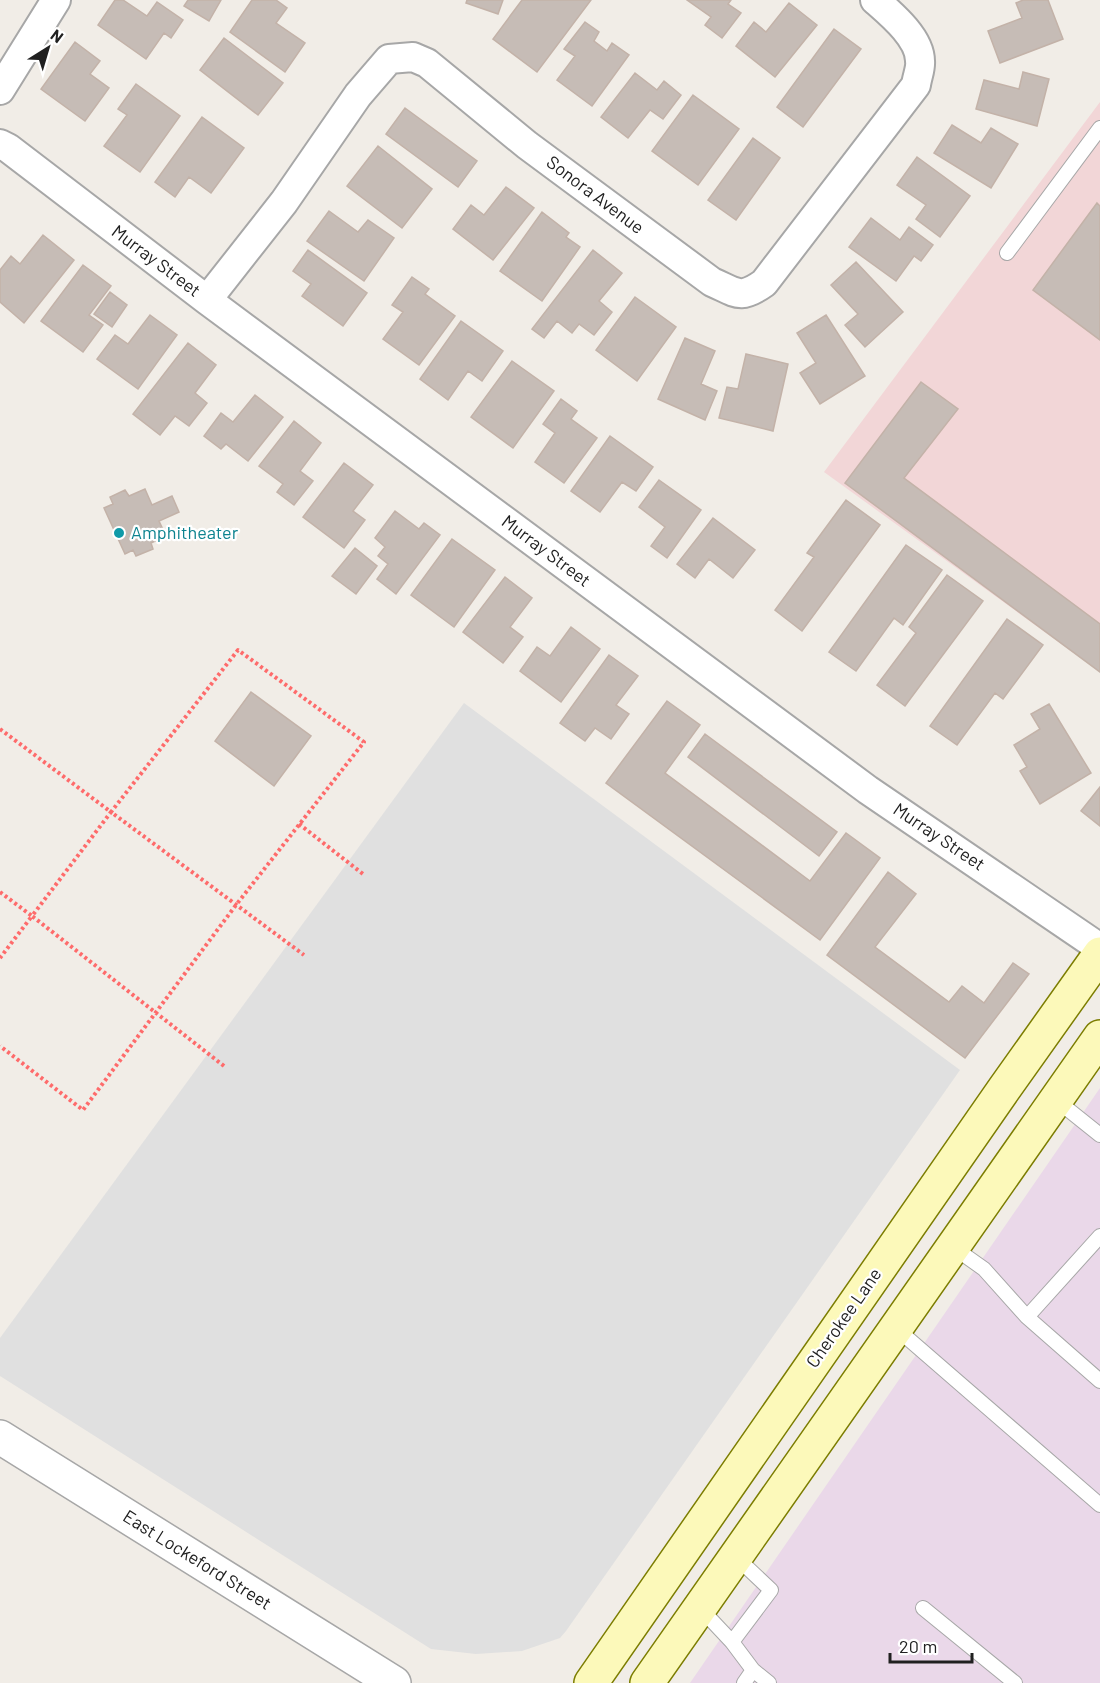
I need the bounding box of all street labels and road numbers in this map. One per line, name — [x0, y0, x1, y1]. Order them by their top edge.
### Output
street label: Sonora Avenue — [543, 150, 649, 238]
street label: Murray Street — [108, 220, 205, 301]
street label: Murray Street — [498, 510, 595, 591]
street label: Murray Street — [890, 797, 990, 875]
street label: Cherokee Lane — [801, 1263, 886, 1371]
street label: East Lockeford Street — [119, 1505, 276, 1614]

